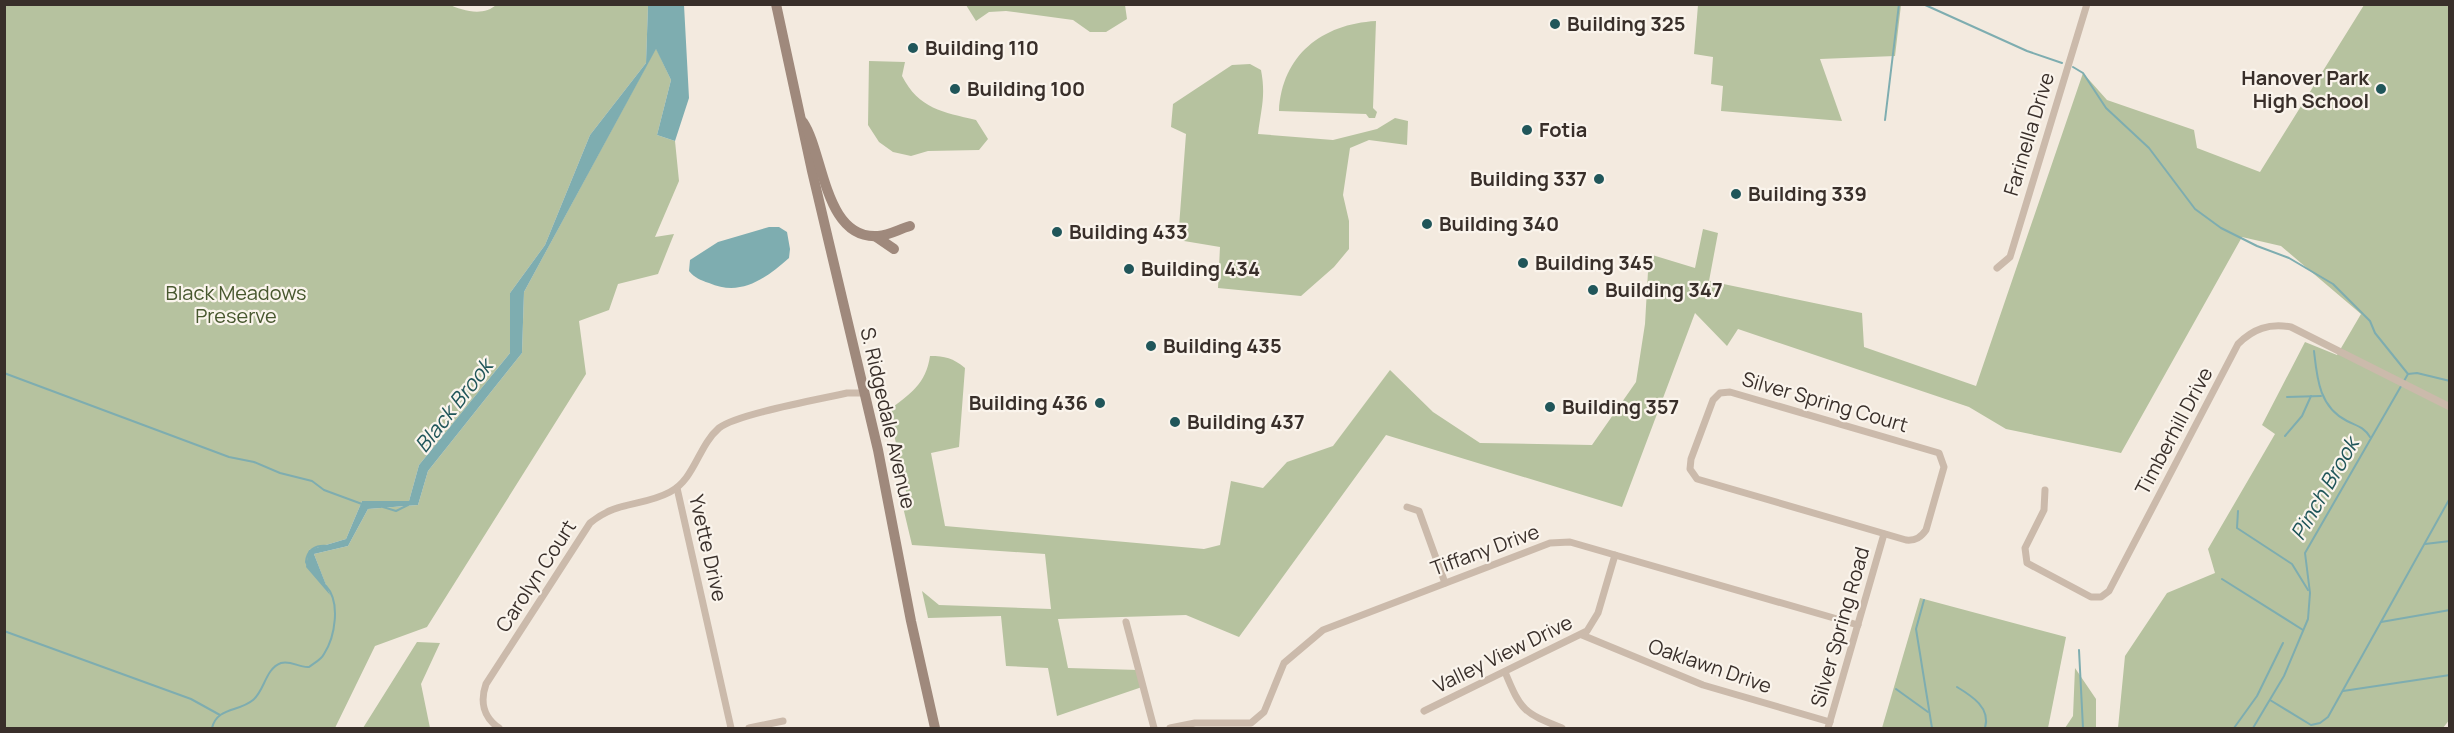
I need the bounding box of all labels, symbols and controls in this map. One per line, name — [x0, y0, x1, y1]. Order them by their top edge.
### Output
place label: Building 325 — [1567, 10, 1685, 37]
marker: Building 325 — [1548, 17, 1562, 31]
place label: Building 110 — [925, 34, 1039, 61]
marker: Building 110 — [906, 41, 920, 55]
place label: Hanover Park High School — [2241, 64, 2370, 114]
street label: Farinella Drive — [1997, 69, 2060, 199]
place label: Building 100 — [967, 75, 1085, 102]
marker: Building 100 — [948, 82, 962, 96]
marker: Hanover Park High School — [2374, 82, 2388, 96]
place label: Fotia — [1539, 116, 1587, 143]
marker: Fotia — [1520, 123, 1534, 137]
place label: Building 337 — [1470, 165, 1587, 192]
marker: Building 337 — [1592, 172, 1606, 186]
place label: Building 339 — [1748, 180, 1867, 207]
marker: Building 339 — [1729, 187, 1743, 201]
place label: Building 340 — [1439, 210, 1559, 237]
marker: Building 340 — [1420, 217, 1434, 231]
place label: Building 433 — [1069, 218, 1188, 245]
marker: Building 433 — [1050, 225, 1064, 239]
place label: Building 345 — [1535, 249, 1654, 276]
place label: Building 434 — [1141, 255, 1260, 282]
marker: Building 345 — [1516, 256, 1530, 270]
marker: Building 434 — [1122, 262, 1136, 276]
place label: Building 347 — [1605, 276, 1723, 303]
park label: Black Meadows Preserve — [165, 279, 307, 329]
marker: Building 347 — [1586, 283, 1600, 297]
street label: S. Ridgedale Avenue — [854, 325, 922, 511]
place label: Building 435 — [1163, 332, 1282, 359]
marker: Building 435 — [1144, 339, 1158, 353]
water label: Black Brook — [408, 351, 500, 458]
street label: Timberhill Drive — [2129, 362, 2219, 499]
street label: Silver Spring Court — [1739, 365, 1911, 438]
place label: Building 436 — [969, 389, 1088, 416]
place label: Building 357 — [1562, 393, 1679, 420]
marker: Building 436 — [1093, 396, 1107, 410]
marker: Building 357 — [1543, 400, 1557, 414]
place label: Building 437 — [1187, 408, 1305, 435]
marker: Building 437 — [1168, 415, 1182, 429]
water label: Pinch Brook — [2284, 430, 2366, 545]
street label: Yvette Drive — [683, 492, 734, 604]
street label: Carolyn Court — [489, 514, 582, 637]
street label: Tiffany Drive — [1427, 517, 1543, 582]
street label: Silver Spring Road — [1804, 544, 1875, 710]
street label: Valley View Drive — [1429, 608, 1577, 699]
street label: Oaklawn Drive — [1645, 632, 1775, 699]

